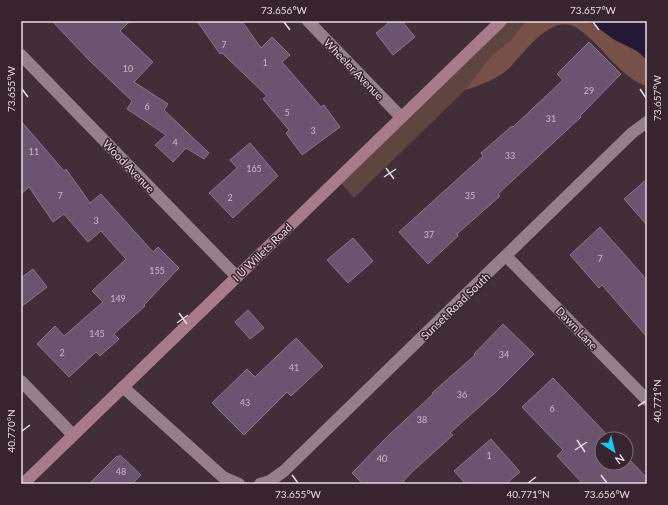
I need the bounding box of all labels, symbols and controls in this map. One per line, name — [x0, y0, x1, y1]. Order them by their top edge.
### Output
text: 73.656°W — [261, 4, 308, 16]
text: 73.657°W — [570, 4, 617, 16]
street label: Wheeler Avenue — [321, 36, 387, 102]
house number: 7 — [221, 39, 227, 50]
house number: 1 — [262, 57, 268, 68]
house number: 10 — [123, 63, 133, 74]
text: 73.655°W — [5, 65, 17, 112]
text: 73.657°W — [651, 74, 663, 121]
house number: 29 — [584, 85, 594, 96]
house number: 6 — [144, 101, 150, 112]
house number: 5 — [284, 107, 290, 118]
house number: 31 — [546, 113, 556, 124]
house number: 3 — [310, 125, 316, 136]
street label: Wood Avenue — [101, 137, 158, 195]
house number: 4 — [172, 137, 178, 148]
house number: 11 — [29, 146, 39, 157]
house number: 33 — [505, 150, 515, 161]
house number: 165 — [246, 163, 262, 174]
house number: 7 — [57, 190, 63, 201]
house number: 35 — [465, 190, 475, 201]
house number: 2 — [227, 192, 233, 203]
house number: 3 — [93, 215, 99, 226]
street label: I U Willets Road — [230, 220, 294, 284]
house number: 37 — [424, 229, 434, 240]
house number: 7 — [597, 253, 603, 264]
house number: 155 — [149, 265, 165, 276]
street label: Sunset Road South — [418, 270, 492, 342]
house number: 149 — [110, 293, 126, 304]
street label: Dawn Lane — [553, 304, 601, 352]
house number: 145 — [89, 328, 105, 339]
house number: 2 — [59, 347, 65, 358]
house number: 34 — [499, 349, 509, 360]
house number: 41 — [289, 362, 299, 373]
text: 40.771°N — [651, 379, 663, 423]
house number: 36 — [457, 389, 467, 400]
house number: 43 — [240, 397, 250, 408]
house number: 6 — [549, 403, 555, 414]
text: 40.770°N — [5, 409, 17, 453]
house number: 38 — [417, 414, 427, 425]
north arrow — [594, 431, 634, 471]
house number: 1 — [486, 450, 492, 461]
text: N — [613, 452, 627, 467]
house number: 40 — [377, 453, 387, 464]
house number: 48 — [116, 466, 126, 477]
text: 73.655°W — [275, 488, 322, 500]
text: 40.771°N — [506, 488, 550, 500]
text: 73.656°W — [584, 488, 631, 500]

